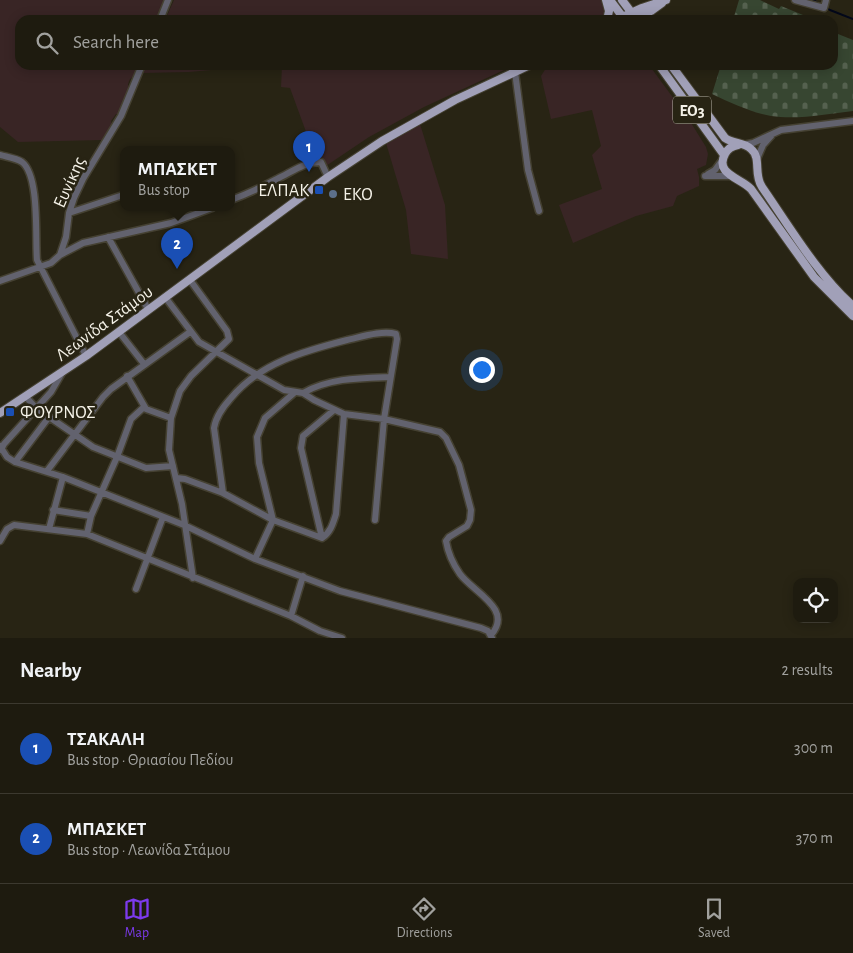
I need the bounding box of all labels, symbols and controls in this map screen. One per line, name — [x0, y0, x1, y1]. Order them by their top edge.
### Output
search box — [15, 15, 838, 70]
icon: search — [33, 29, 61, 57]
text: Search here — [73, 33, 159, 52]
road number: ΕΟ3 — [673, 96, 711, 124]
pin: 1 — [293, 131, 325, 172]
popup — [120, 146, 235, 211]
street label: Ευνίκης — [50, 154, 89, 211]
text: ΜΠΑΣΚΕΤ — [138, 160, 217, 179]
text: Bus stop — [138, 182, 190, 198]
place label: ΕΛΠΑΚ — [258, 182, 309, 200]
marker: ΕΛΠΑΚ — [313, 184, 325, 196]
place label: EKO — [343, 186, 373, 204]
marker: EKO — [327, 188, 339, 200]
pin: 2 — [161, 228, 193, 269]
street label: Λεωνίδα Στάμου — [52, 282, 156, 365]
your location — [469, 357, 495, 383]
place label: ΦΟΥΡΝΟΣ — [20, 404, 96, 422]
marker: ΦΟΥΡΝΟΣ — [4, 406, 16, 418]
map controls — [793, 578, 838, 623]
button: locate — [793, 578, 838, 623]
text: Nearby — [20, 660, 81, 681]
text: 2 results — [781, 662, 833, 678]
text: ΤΣΑΚΑΛΗ — [67, 730, 145, 749]
text: 1 — [33, 740, 39, 756]
text: 300 m — [794, 740, 833, 756]
text: Bus stop · Θριασίου Πεδίου — [67, 752, 233, 768]
text: ΜΠΑΣΚΕΤ — [67, 820, 146, 839]
text: 2 — [32, 830, 40, 846]
text: 370 m — [796, 830, 833, 846]
text: Bus stop · Λεωνίδα Στάμου — [67, 842, 230, 858]
tab: Map — [123, 895, 151, 942]
tab: Directions — [397, 895, 452, 942]
tab: Saved — [698, 895, 730, 942]

